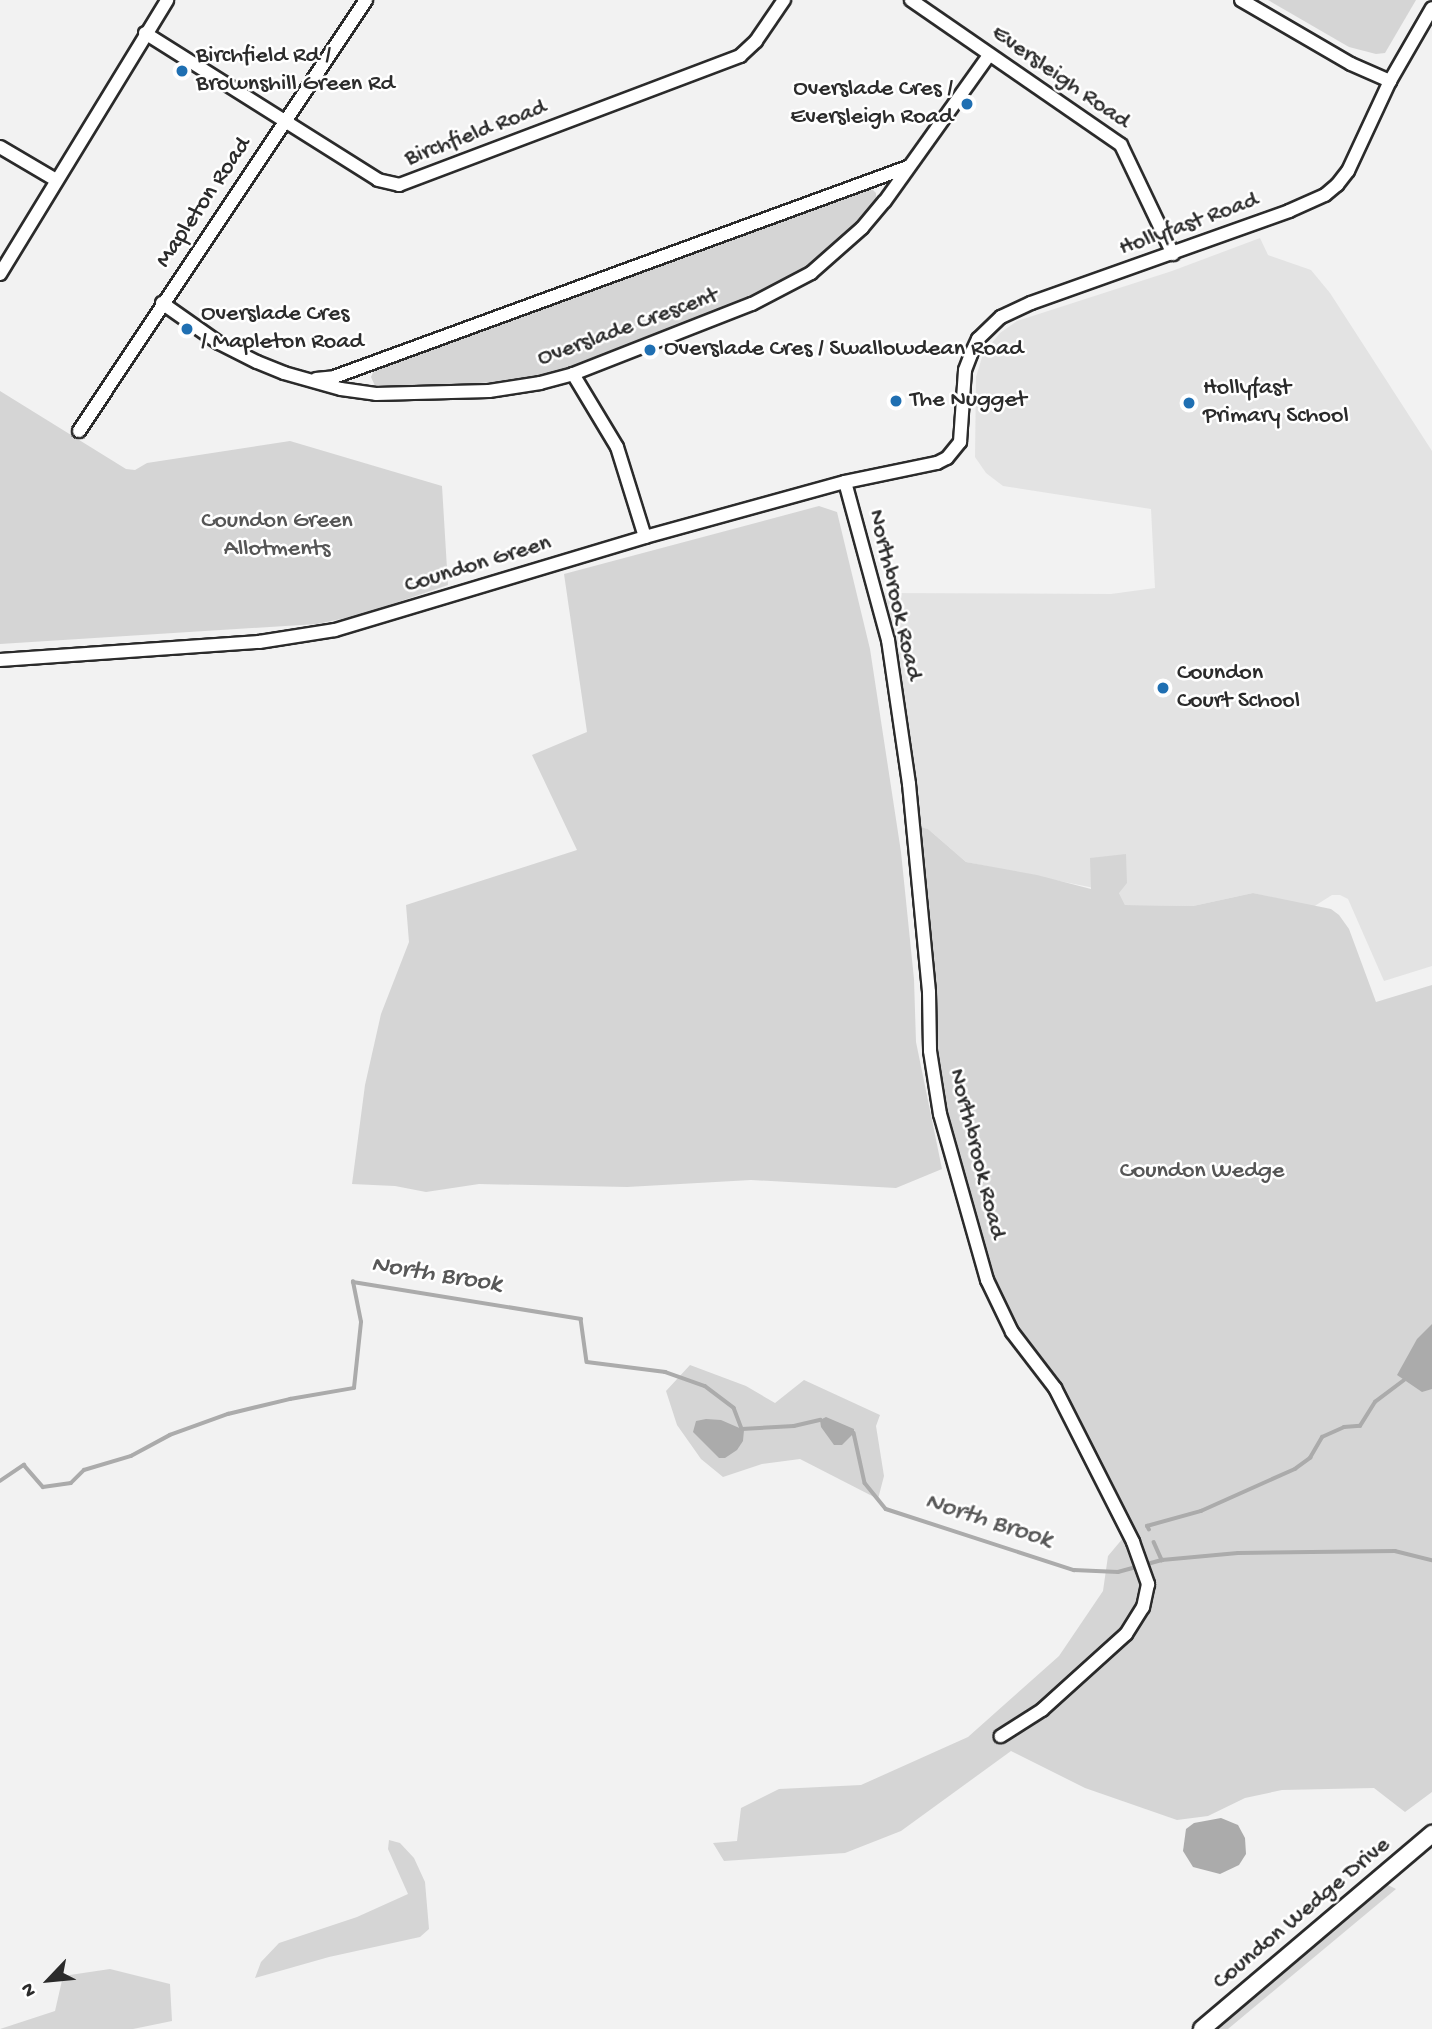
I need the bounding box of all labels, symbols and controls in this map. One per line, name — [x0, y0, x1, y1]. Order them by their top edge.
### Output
street label: Eversleigh Road — [985, 20, 1135, 136]
place label: Birchfield Rd / Brownshill Green Rd — [196, 43, 395, 99]
marker: Birchfield Rd / Brownshill Green Rd — [174, 63, 190, 79]
place label: Overslade Cres / Eversleigh Road — [790, 76, 953, 132]
street label: Birchfield Road — [401, 94, 551, 174]
marker: Overslade Cres / Eversleigh Road — [959, 96, 975, 112]
street label: Mapleton Road — [150, 132, 258, 274]
street label: Hollyfast Road — [1116, 187, 1262, 263]
street label: Overslade Crescent — [534, 282, 722, 374]
place label: Overslade Cres / Mapleton Road — [201, 301, 364, 357]
marker: Overslade Cres / Mapleton Road — [179, 321, 195, 337]
place label: Overslade Cres / Swallowdean Road — [664, 336, 1023, 364]
marker: Overslade Cres / Swallowdean Road — [642, 342, 658, 358]
place label: Hollyfast Primary School — [1203, 375, 1349, 431]
place label: The Nugget — [910, 387, 1027, 415]
marker: The Nugget — [888, 393, 904, 409]
marker: Hollyfast Primary School — [1181, 395, 1197, 411]
street label: Northbrook Road — [860, 507, 928, 683]
park label: Coundon Green Allotments — [201, 508, 353, 564]
street label: Coundon Green — [401, 529, 555, 601]
place label: Coundon Court School — [1177, 660, 1300, 716]
marker: Coundon Court School — [1155, 680, 1171, 696]
street label: Northbrook Road — [941, 1066, 1011, 1242]
park label: Coundon Wedge — [1120, 1158, 1284, 1186]
water label: North Brook — [369, 1250, 503, 1302]
water label: North Brook — [921, 1487, 1055, 1557]
street label: Coundon Wedge Drive — [1207, 1831, 1397, 1997]
north arrow — [14, 1945, 84, 2015]
text: N — [17, 1979, 43, 2000]

